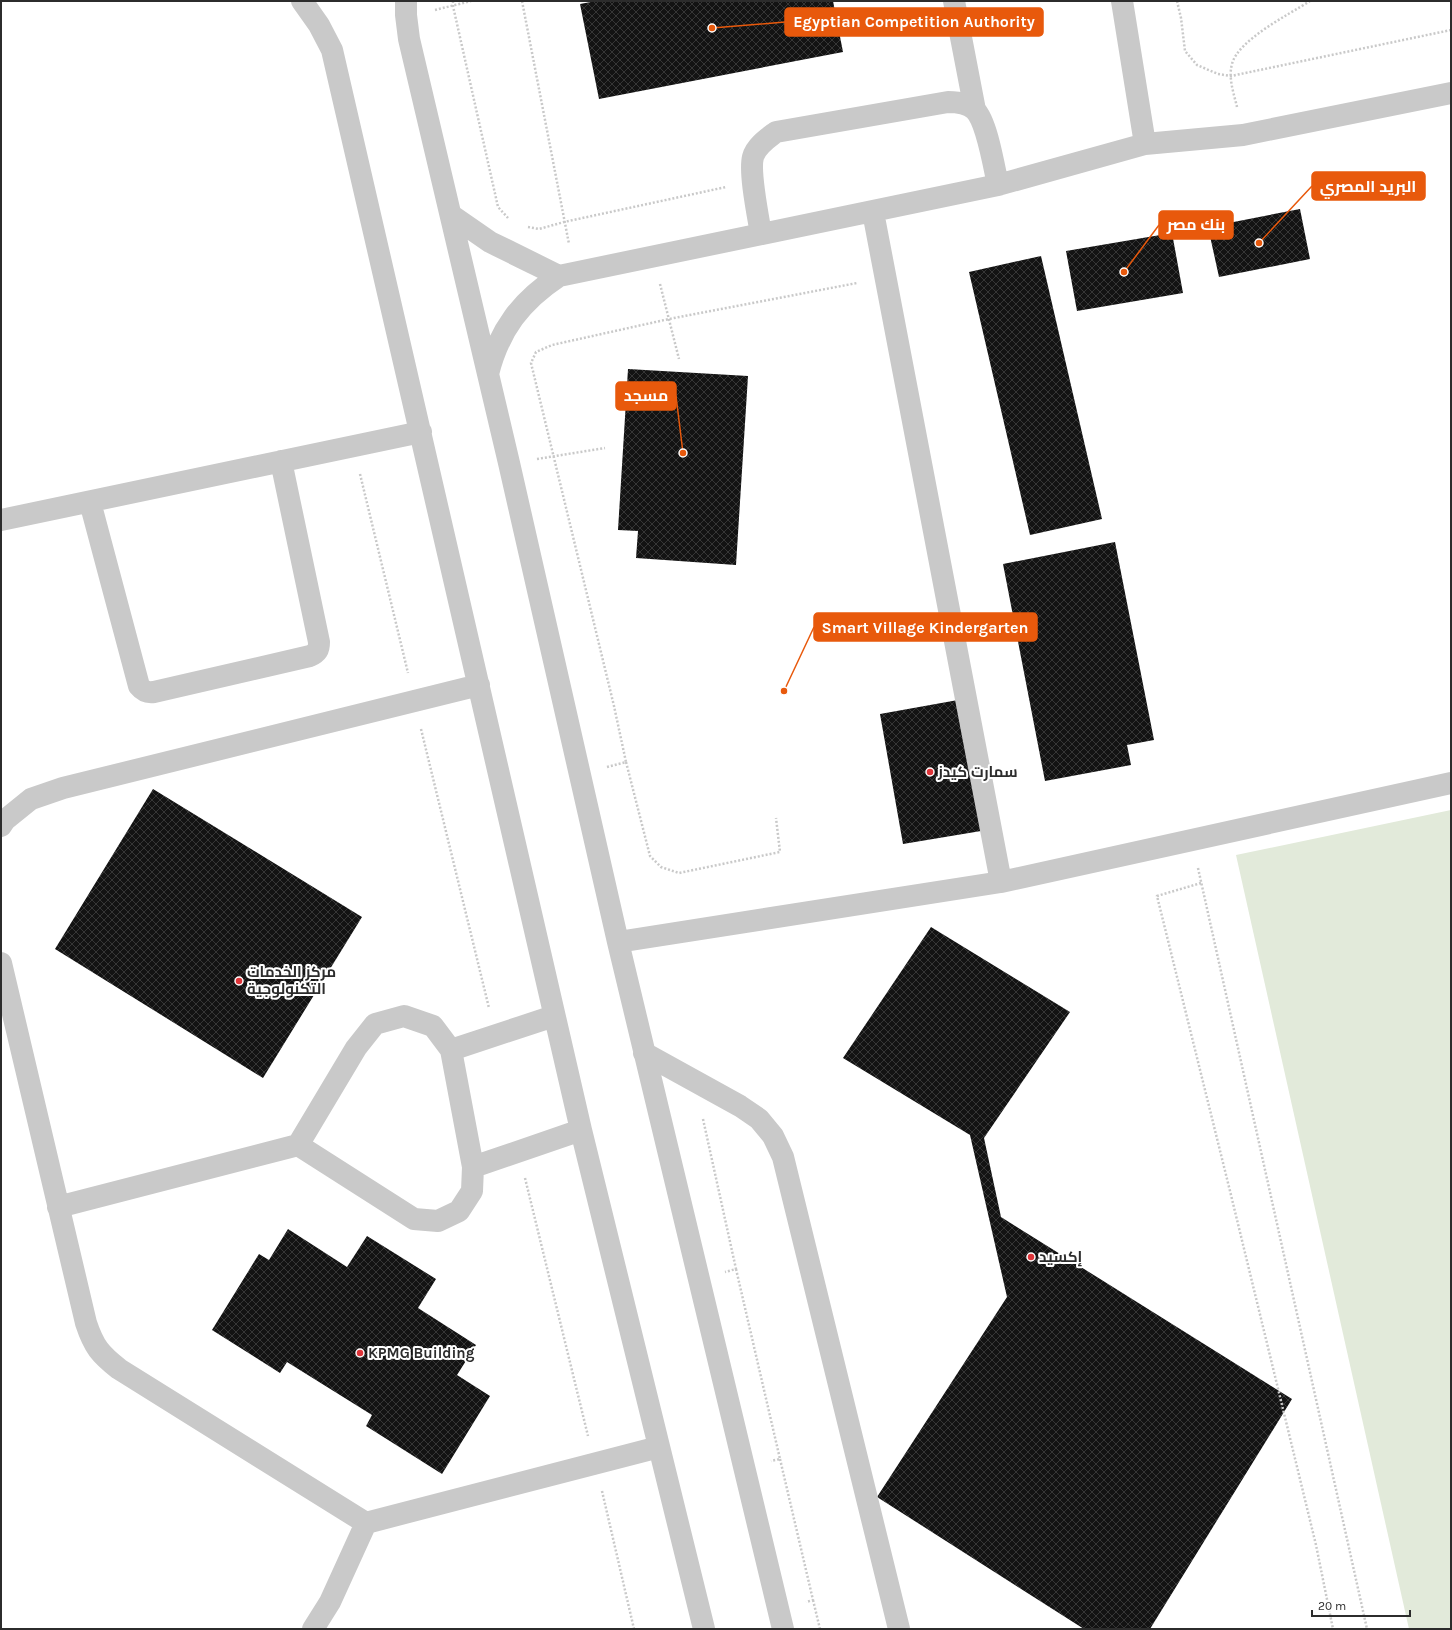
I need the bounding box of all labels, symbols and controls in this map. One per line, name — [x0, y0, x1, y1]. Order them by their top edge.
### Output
callout: Egyptian Competition Authority — [785, 8, 1043, 36]
text: Egyptian Competition Authority — [793, 12, 1035, 31]
callout: البريد المصري — [1312, 172, 1425, 200]
text: البريد المصري — [1320, 177, 1416, 199]
callout: بنك مصر — [1159, 211, 1233, 239]
text: بنك مصر — [1166, 215, 1225, 234]
callout: مسجد — [616, 382, 676, 410]
text: مسجد — [624, 386, 668, 405]
callout: Smart Village Kindergarten — [814, 613, 1037, 641]
text: Smart Village Kindergarten — [821, 618, 1029, 637]
place label: سمارت كيدز — [937, 763, 1018, 781]
marker: سمارت كيدز — [925, 767, 935, 777]
place label: مركز الخدمات التكنولوجية — [247, 963, 336, 998]
marker: مركز الخدمات التكنولوجية — [234, 976, 244, 986]
place label: إكسيد — [1039, 1248, 1083, 1267]
marker: إكسيد — [1026, 1252, 1036, 1262]
place label: KPMG Building — [368, 1344, 475, 1362]
marker: KPMG Building — [355, 1348, 365, 1358]
scale bar — [1312, 1592, 1410, 1618]
text: 20 m — [1318, 1599, 1346, 1613]

